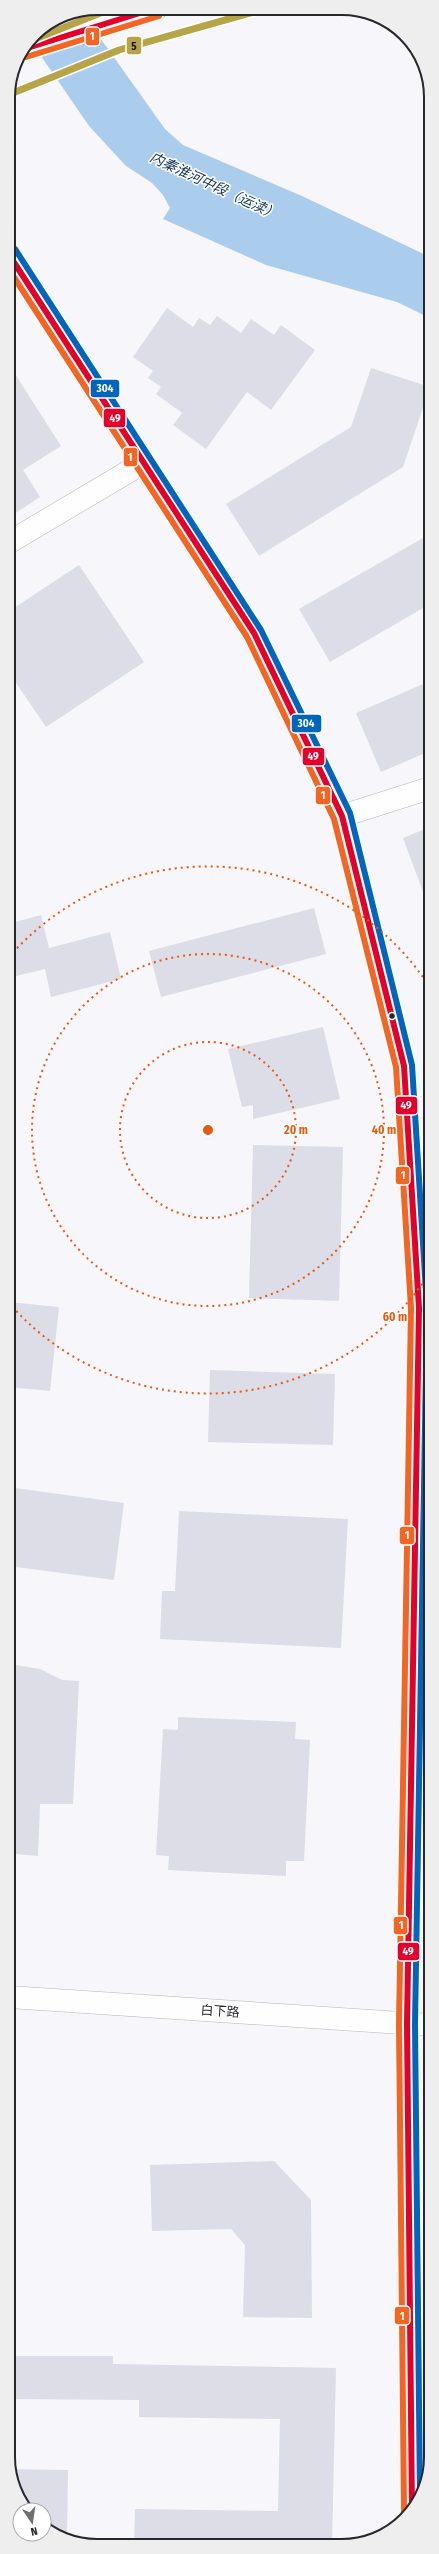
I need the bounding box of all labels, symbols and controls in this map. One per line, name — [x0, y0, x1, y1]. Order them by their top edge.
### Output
line badge: 1 — [85, 27, 100, 46]
text: 1 — [90, 30, 94, 43]
line badge: 5 — [126, 36, 142, 55]
text: 5 — [131, 40, 137, 53]
water label: 内秦淮河中段（运渎） — [147, 149, 281, 223]
line badge: 304 — [90, 379, 120, 398]
text: 304 — [96, 382, 114, 395]
line badge: 49 — [103, 408, 126, 428]
text: 49 — [109, 412, 121, 425]
line badge: 1 — [123, 447, 138, 467]
text: 1 — [128, 451, 132, 464]
line badge: 304 — [291, 714, 322, 733]
text: 304 — [297, 717, 315, 730]
line badge: 49 — [302, 747, 325, 766]
text: 49 — [307, 750, 319, 763]
line badge: 1 — [315, 786, 331, 805]
text: 1 — [321, 789, 325, 802]
unlabelled marker — [387, 1011, 397, 1021]
line badge: 49 — [395, 1096, 418, 1115]
text: 49 — [400, 1099, 412, 1112]
centre of rings — [201, 1123, 215, 1137]
text: 20 m — [283, 1123, 308, 1137]
text: 40 m — [372, 1123, 396, 1137]
line badge: 1 — [395, 1166, 410, 1185]
text: 1 — [401, 1169, 405, 1182]
text: 60 m — [383, 1310, 407, 1324]
line badge: 1 — [399, 1526, 415, 1545]
text: 1 — [405, 1529, 409, 1542]
line badge: 1 — [393, 1916, 408, 1935]
text: 1 — [399, 1919, 403, 1932]
line badge: 49 — [397, 1942, 420, 1961]
text: 49 — [402, 1945, 414, 1958]
street label: 白下路 — [200, 2002, 240, 2020]
line badge: 1 — [394, 2306, 410, 2325]
text: 1 — [400, 2310, 404, 2323]
north arrow — [12, 2502, 52, 2542]
text: N — [29, 2524, 39, 2538]

